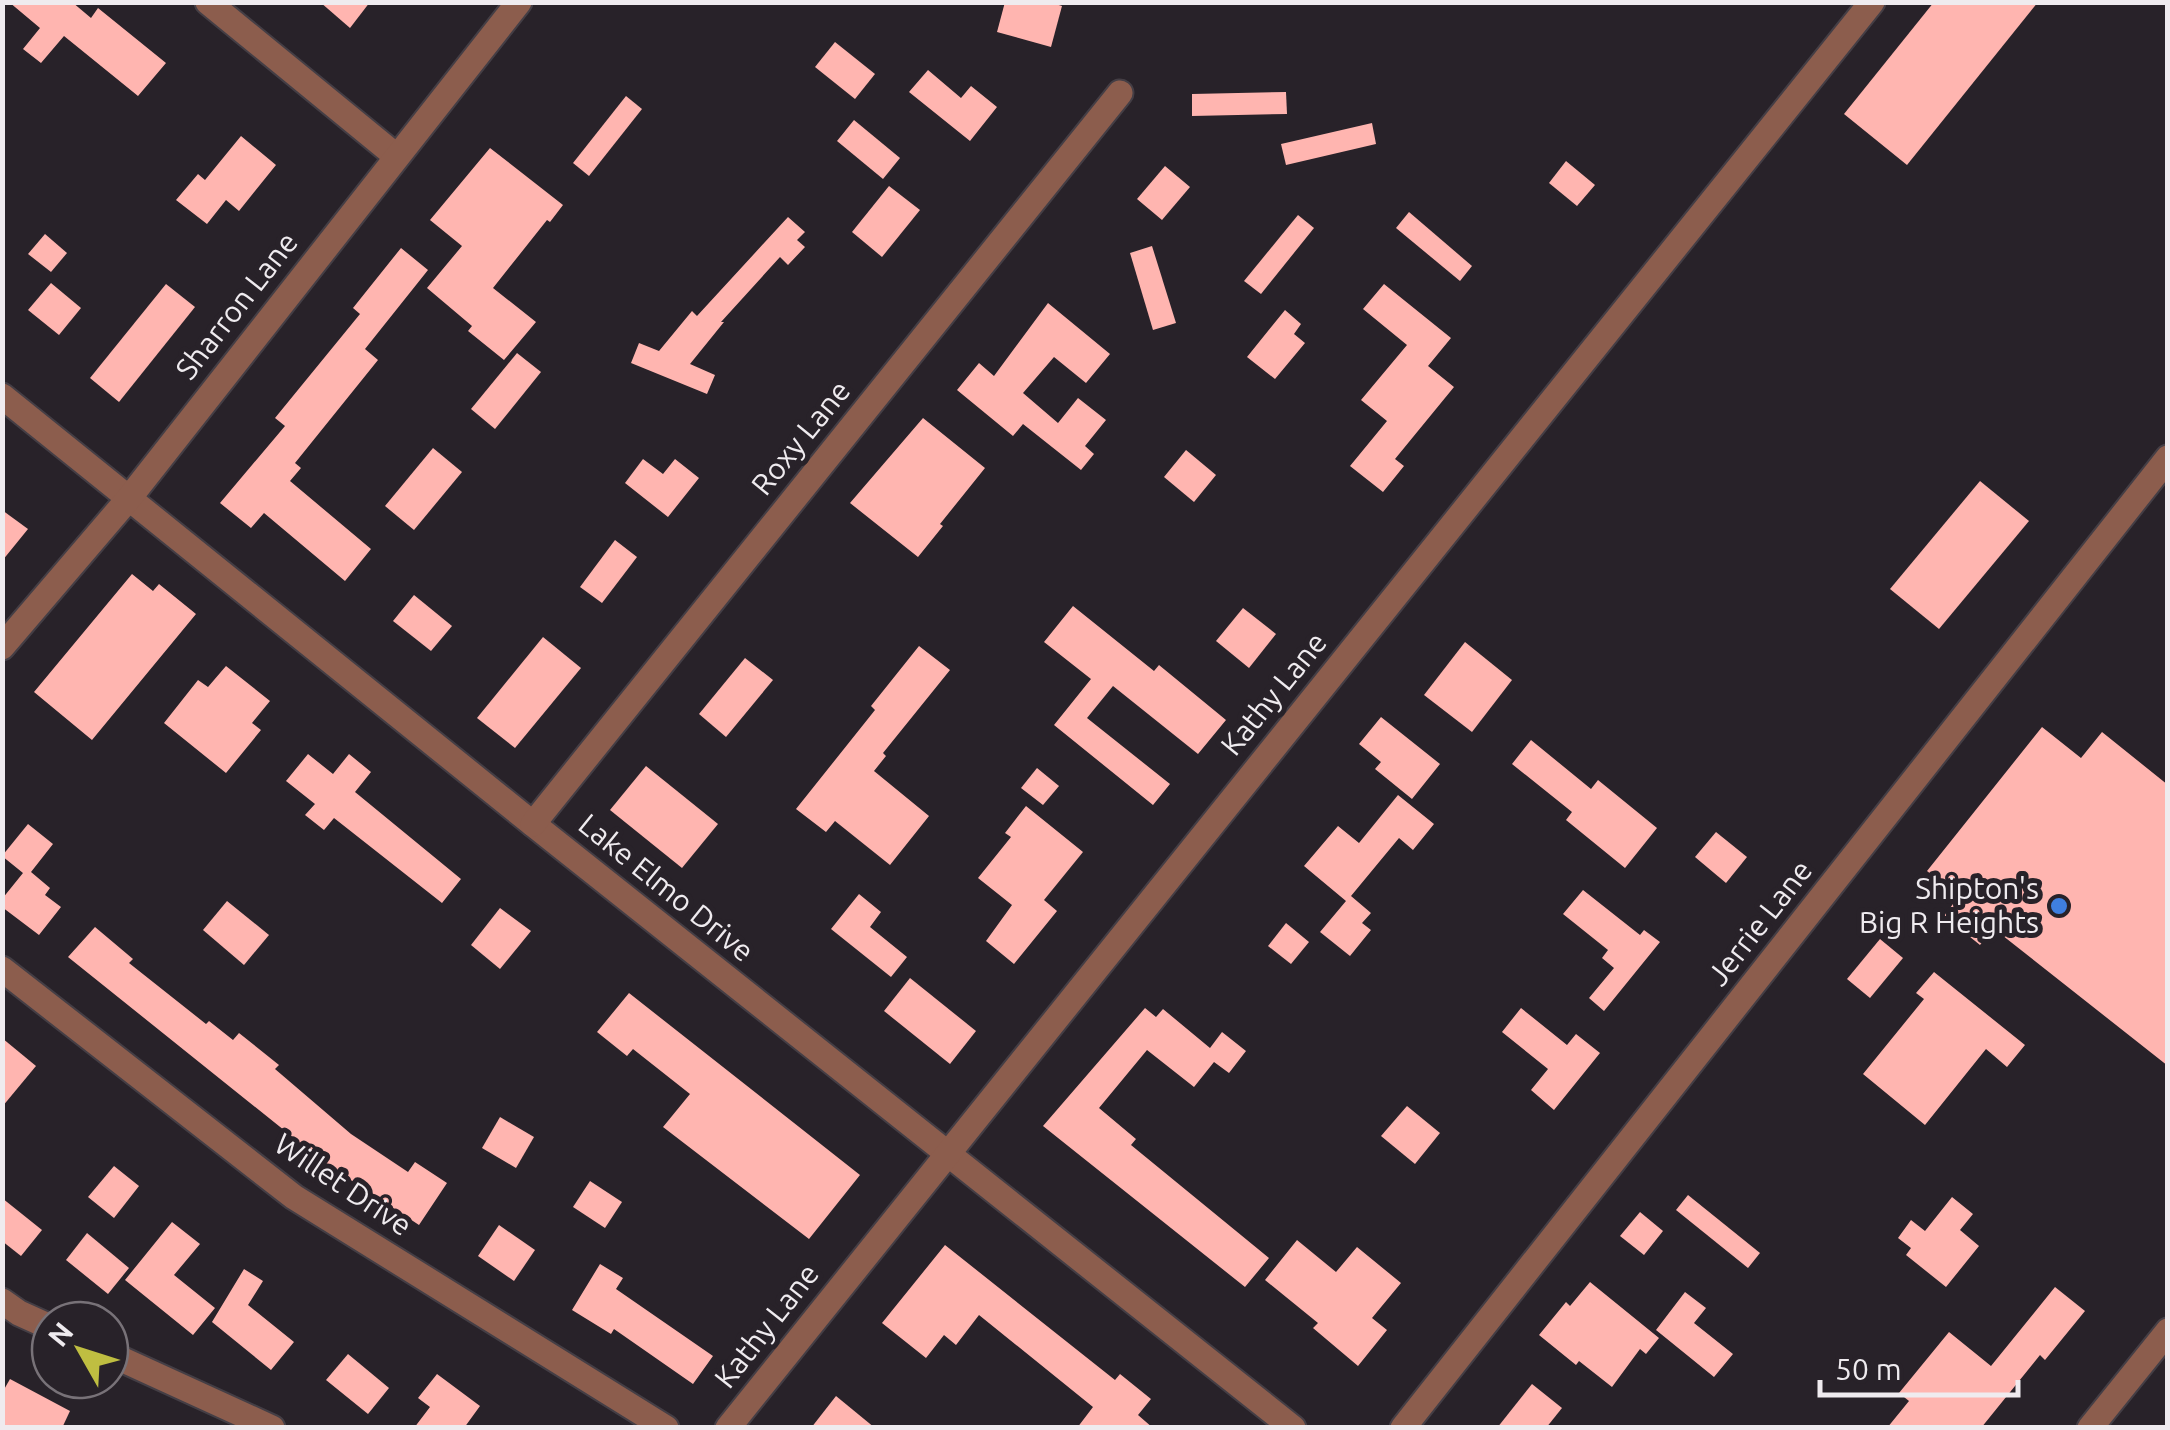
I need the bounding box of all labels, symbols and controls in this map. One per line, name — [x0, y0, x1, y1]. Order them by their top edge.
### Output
street label: Sharron Lane — [168, 225, 304, 386]
street label: Roxy Lane — [744, 373, 857, 501]
street label: Kathy Lane — [1213, 625, 1333, 762]
street label: Lake Elmo Drive — [572, 806, 761, 968]
street label: Jerrie Lane — [1700, 853, 1819, 992]
place label: Shipton's Big R Heights — [1859, 871, 2039, 939]
marker: Shipton's Big R Heights — [2048, 895, 2070, 917]
street label: Willet Drive — [269, 1126, 418, 1242]
street label: Kathy Lane — [707, 1257, 825, 1394]
north arrow — [30, 1300, 130, 1400]
text: N — [42, 1316, 79, 1352]
scale bar — [1820, 1335, 2018, 1397]
text: 50 m — [1835, 1352, 1902, 1386]

